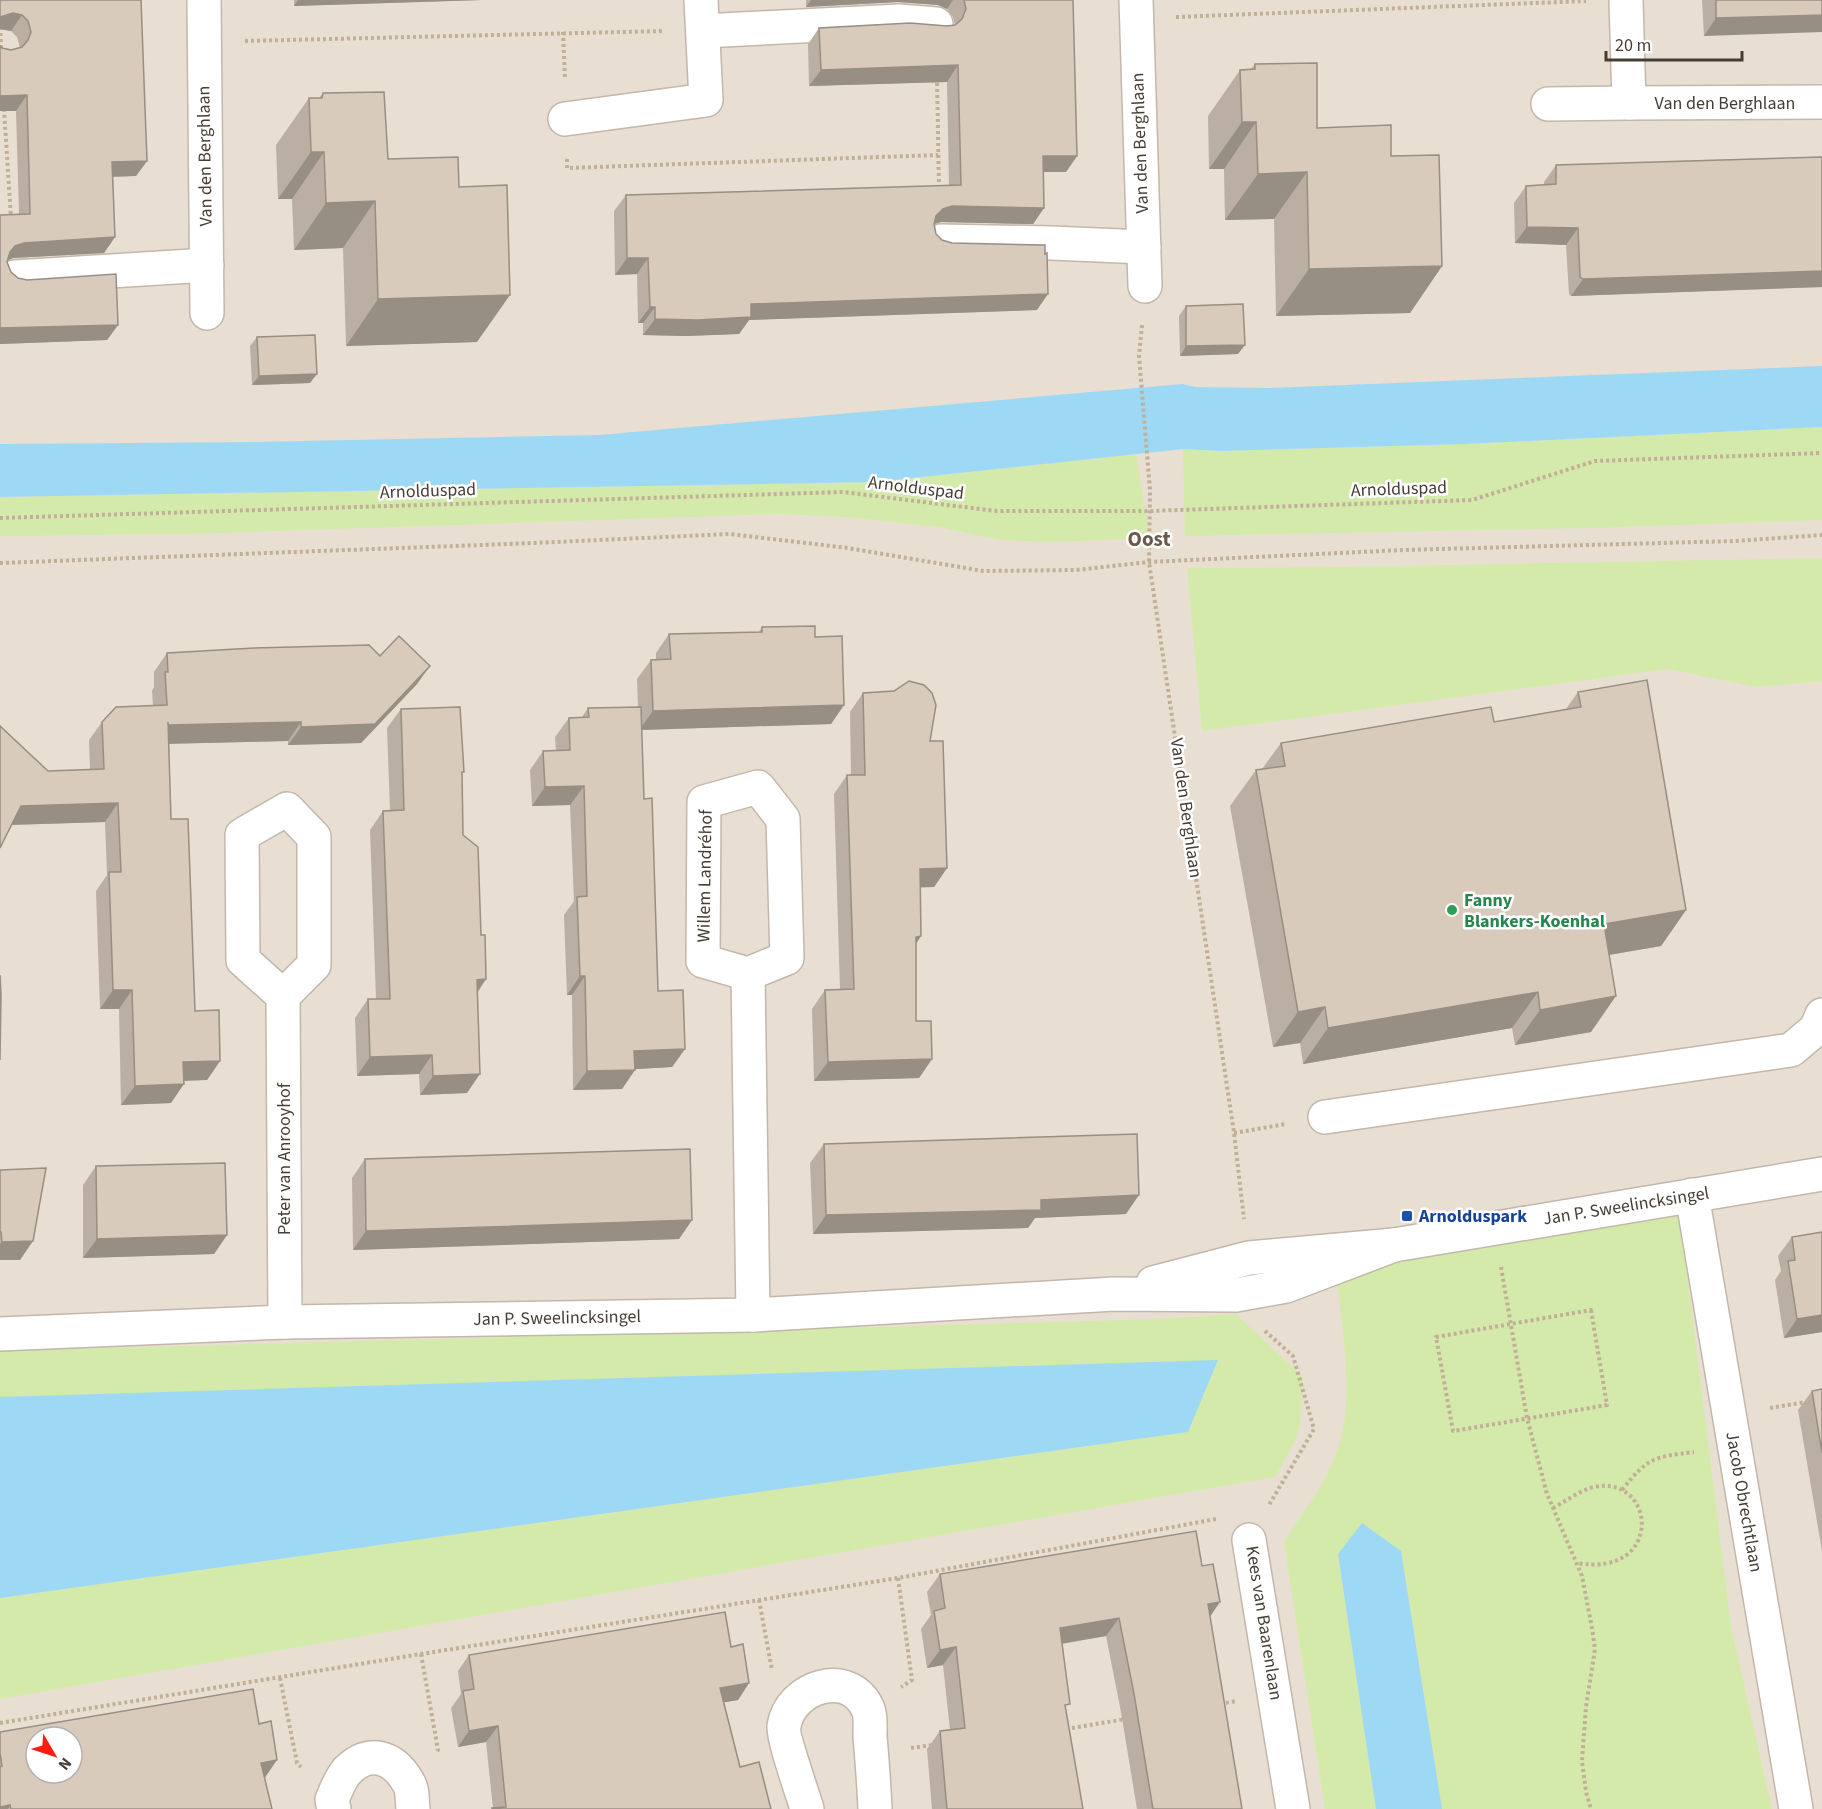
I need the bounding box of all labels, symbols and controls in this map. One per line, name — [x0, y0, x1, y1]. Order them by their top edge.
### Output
scale bar — [1606, 24, 1742, 62]
text: 20 m — [1615, 33, 1651, 58]
street label: Van den Berghlaan — [1125, 72, 1155, 214]
street label: Van den Berghlaan — [191, 85, 219, 227]
street label: Van den Berghlaan — [1655, 91, 1795, 116]
street label: Arnolduspad — [867, 470, 965, 506]
street label: Arnolduspad — [1350, 475, 1448, 503]
street label: Arnolduspad — [379, 477, 477, 505]
district label: Oost — [1128, 524, 1170, 554]
street label: Van den Berghlaan — [1164, 737, 1208, 879]
street label: Willem Landréhof — [691, 809, 719, 943]
place label: Fanny Blankers-Koenhal — [1464, 888, 1605, 934]
marker: Fanny Blankers-Koenhal — [1445, 903, 1459, 917]
street label: Peter van Anrooyhof — [272, 1082, 297, 1235]
street label: Jan P. Sweelincksingel — [1541, 1181, 1711, 1231]
place label: Arnolduspark — [1418, 1204, 1527, 1229]
marker: Arnolduspark — [1400, 1209, 1414, 1223]
street label: Jan P. Sweelincksingel — [473, 1304, 641, 1332]
street label: Jacob Obrechtlaan — [1719, 1430, 1769, 1574]
street label: Kees van Baarenlaan — [1239, 1544, 1289, 1702]
north arrow — [24, 1725, 84, 1785]
text: N — [53, 1753, 77, 1775]

